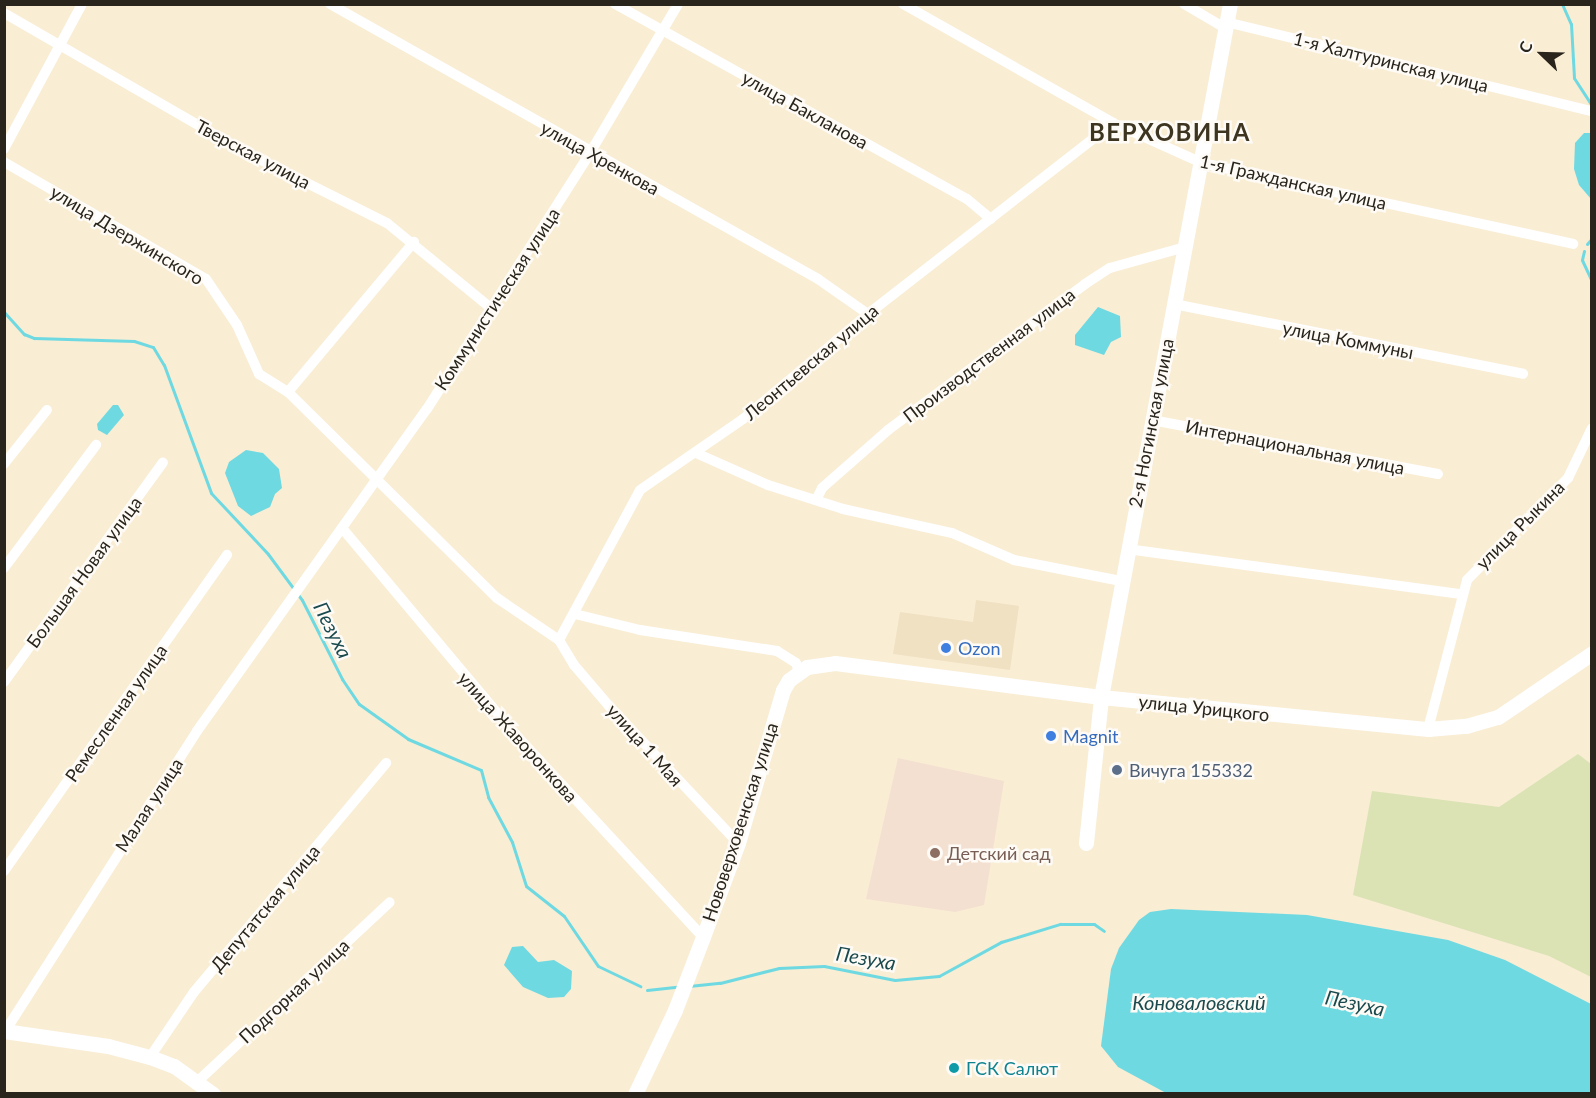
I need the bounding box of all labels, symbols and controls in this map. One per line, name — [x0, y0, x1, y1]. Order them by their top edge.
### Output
north arrow — [1512, 24, 1572, 84]
street label: 1-я Халтуринская улица — [1291, 27, 1491, 97]
text: С — [1514, 38, 1536, 55]
street label: улица Бакланова — [738, 66, 872, 154]
street label: Тверская улица — [192, 115, 314, 193]
street label: улица Хренкова — [537, 117, 663, 199]
district label: ВЕРХОВИНА — [1089, 118, 1251, 146]
street label: 1-я Гражданская улица — [1197, 150, 1389, 214]
street label: улица Дзержинского — [47, 181, 207, 289]
street label: Коммунистическая улица — [430, 204, 564, 394]
street label: Производственная улица — [899, 283, 1079, 427]
street label: Леонтьевская улица — [740, 300, 882, 424]
street label: улица Коммуны — [1281, 317, 1415, 363]
street label: 2-я Ногинская улица — [1124, 337, 1178, 509]
street label: Интернациональная улица — [1184, 415, 1406, 479]
street label: улица Рыкина — [1471, 476, 1569, 574]
street label: Большая Новая улица — [22, 492, 146, 652]
water label: Пезуха — [309, 598, 357, 662]
place label: Ozon — [958, 637, 1000, 659]
street label: Ремесленная улица — [61, 640, 171, 786]
marker: Ozon — [939, 641, 953, 655]
street label: улица Жаворонкова — [454, 667, 582, 807]
street label: улица Урицкого — [1137, 690, 1271, 726]
street label: улица 1 Мая — [602, 699, 688, 791]
street label: Нововерховенская улица — [698, 720, 782, 924]
place label: Magnit — [1063, 725, 1119, 747]
marker: Magnit — [1044, 729, 1058, 743]
street label: Малая улица — [111, 754, 187, 856]
place label: Вичуга 155332 — [1129, 759, 1253, 781]
marker: Вичуга 155332 — [1110, 763, 1124, 777]
street label: Депутатская улица — [206, 840, 324, 976]
place label: Детский сад — [947, 842, 1051, 864]
marker: Детский сад — [928, 846, 942, 860]
street label: Подгорная улица — [234, 934, 354, 1048]
water label: Пезуха — [834, 941, 898, 975]
water label: Пезуха — [1323, 985, 1387, 1021]
water label: Коноваловский — [1132, 990, 1266, 1014]
place label: ГСК Салют — [966, 1057, 1058, 1079]
marker: ГСК Салют — [947, 1061, 961, 1075]

